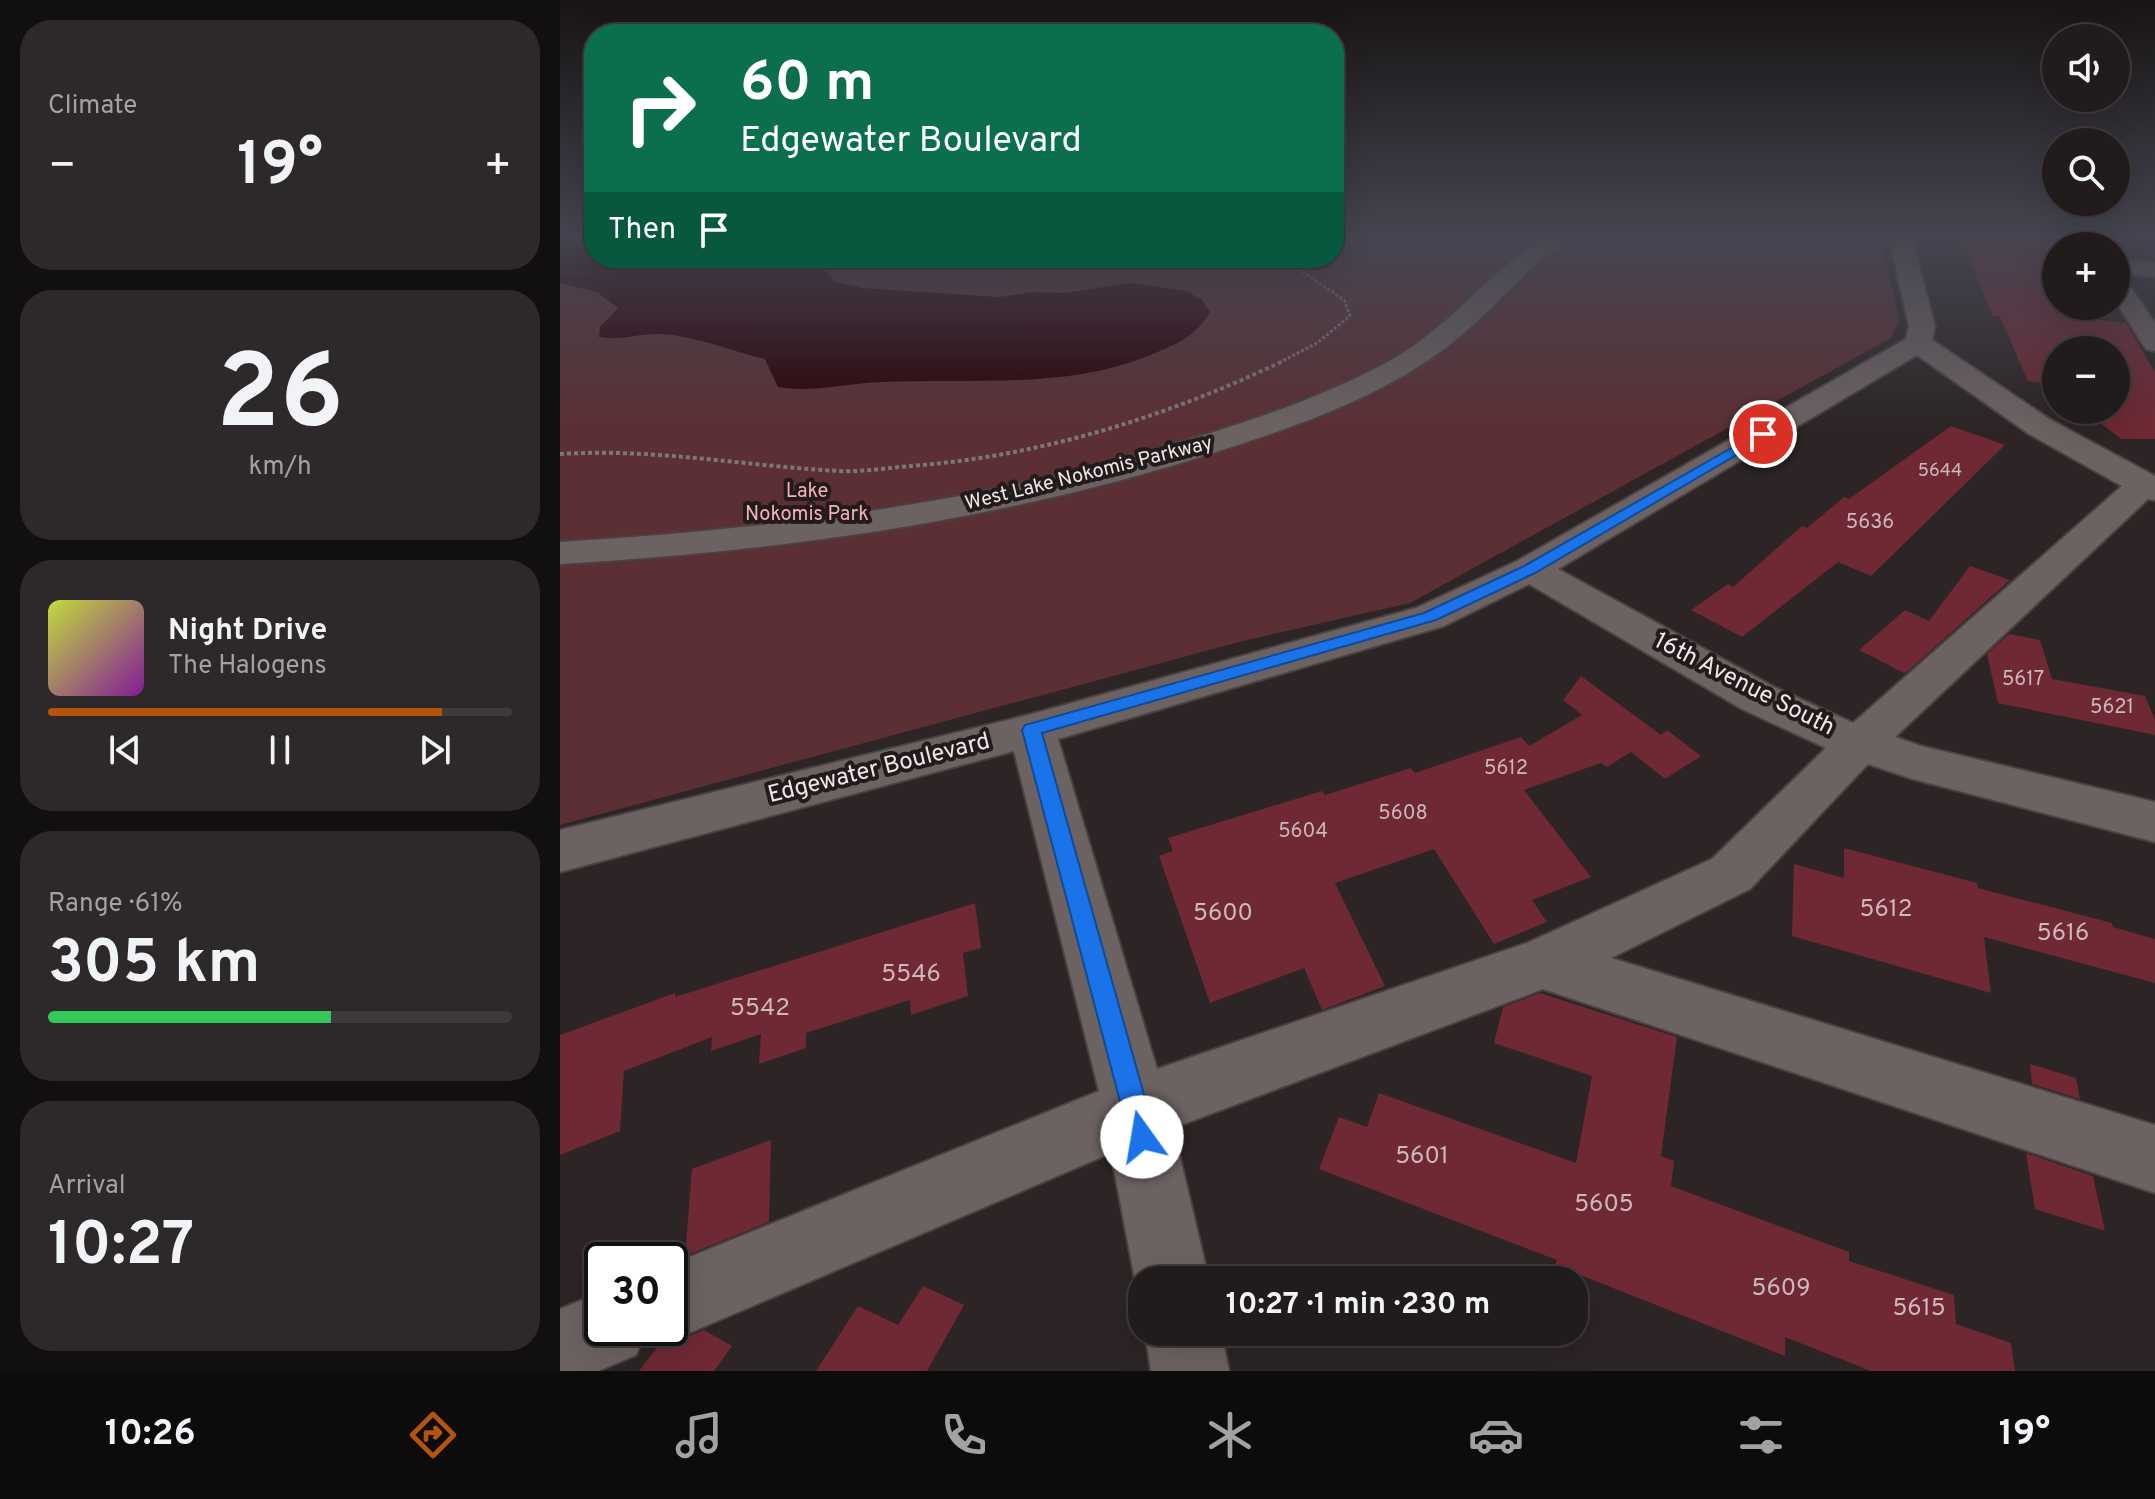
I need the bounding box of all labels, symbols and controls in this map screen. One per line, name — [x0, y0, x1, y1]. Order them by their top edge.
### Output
map controls — [2042, 24, 2130, 424]
button: sound — [2042, 24, 2130, 112]
text: 60 m — [740, 50, 874, 120]
icon: right — [608, 56, 712, 160]
text: Climate — [48, 90, 137, 123]
text: Edgewater Boulevard — [740, 119, 1082, 165]
button: search — [2042, 128, 2130, 216]
text: 19° — [237, 130, 323, 206]
text: − — [48, 140, 76, 196]
text: + — [484, 140, 512, 196]
icon: arrive — [692, 208, 736, 252]
text: Then — [608, 212, 676, 249]
button: + — [2042, 232, 2130, 320]
text: 26 — [216, 333, 344, 465]
button: − — [2042, 336, 2130, 424]
pin — [1729, 400, 1797, 468]
icon: arrive — [1741, 412, 1785, 456]
street label: West Lake Nokomis Parkway — [962, 431, 1216, 517]
text: km/h — [248, 451, 312, 484]
house number: 5644 — [1918, 460, 1962, 483]
park label: Lake Nokomis Park — [745, 479, 869, 528]
house number: 5636 — [1846, 510, 1894, 536]
text: Night Drive — [168, 613, 327, 650]
street label: 16th Avenue South — [1649, 626, 1839, 744]
text: The Halogens — [168, 650, 327, 683]
house number: 5617 — [2002, 667, 2044, 693]
house number: 5621 — [2090, 695, 2134, 721]
street label: Edgewater Boulevard — [765, 727, 993, 811]
icon: previous — [103, 728, 147, 772]
icon: pause — [258, 728, 302, 772]
icon: next — [413, 728, 457, 772]
house number: 5612 — [1484, 756, 1528, 782]
house number: 5608 — [1378, 801, 1428, 827]
house number: 5604 — [1278, 819, 1328, 845]
text: Range · 61% — [48, 888, 183, 921]
house number: 5612 — [1860, 895, 1912, 925]
house number: 5600 — [1193, 899, 1253, 929]
house number: 5616 — [2037, 919, 2089, 949]
text: 305 km — [48, 928, 260, 1004]
house number: 5546 — [881, 960, 941, 990]
house number: 5542 — [730, 994, 790, 1024]
position arrow — [1100, 1095, 1184, 1179]
house number: 5601 — [1395, 1142, 1449, 1172]
text: Arrival — [48, 1170, 126, 1203]
house number: 5605 — [1574, 1190, 1634, 1220]
text: 10:27 — [48, 1210, 194, 1286]
speed limit sign: 30 — [584, 1242, 688, 1346]
house number: 5609 — [1752, 1274, 1810, 1304]
text: 10:27 · 1 min · 230 m — [1226, 1287, 1490, 1324]
house number: 5615 — [1892, 1294, 1946, 1324]
icon: directions — [405, 1407, 461, 1463]
icon: music — [671, 1407, 727, 1463]
icon: phone — [936, 1407, 992, 1463]
icon: climate — [1202, 1407, 1258, 1463]
icon: car — [1468, 1407, 1524, 1463]
icon: filters — [1733, 1407, 1789, 1463]
text: 10:26 — [105, 1412, 196, 1458]
text: 19° — [1999, 1412, 2050, 1458]

